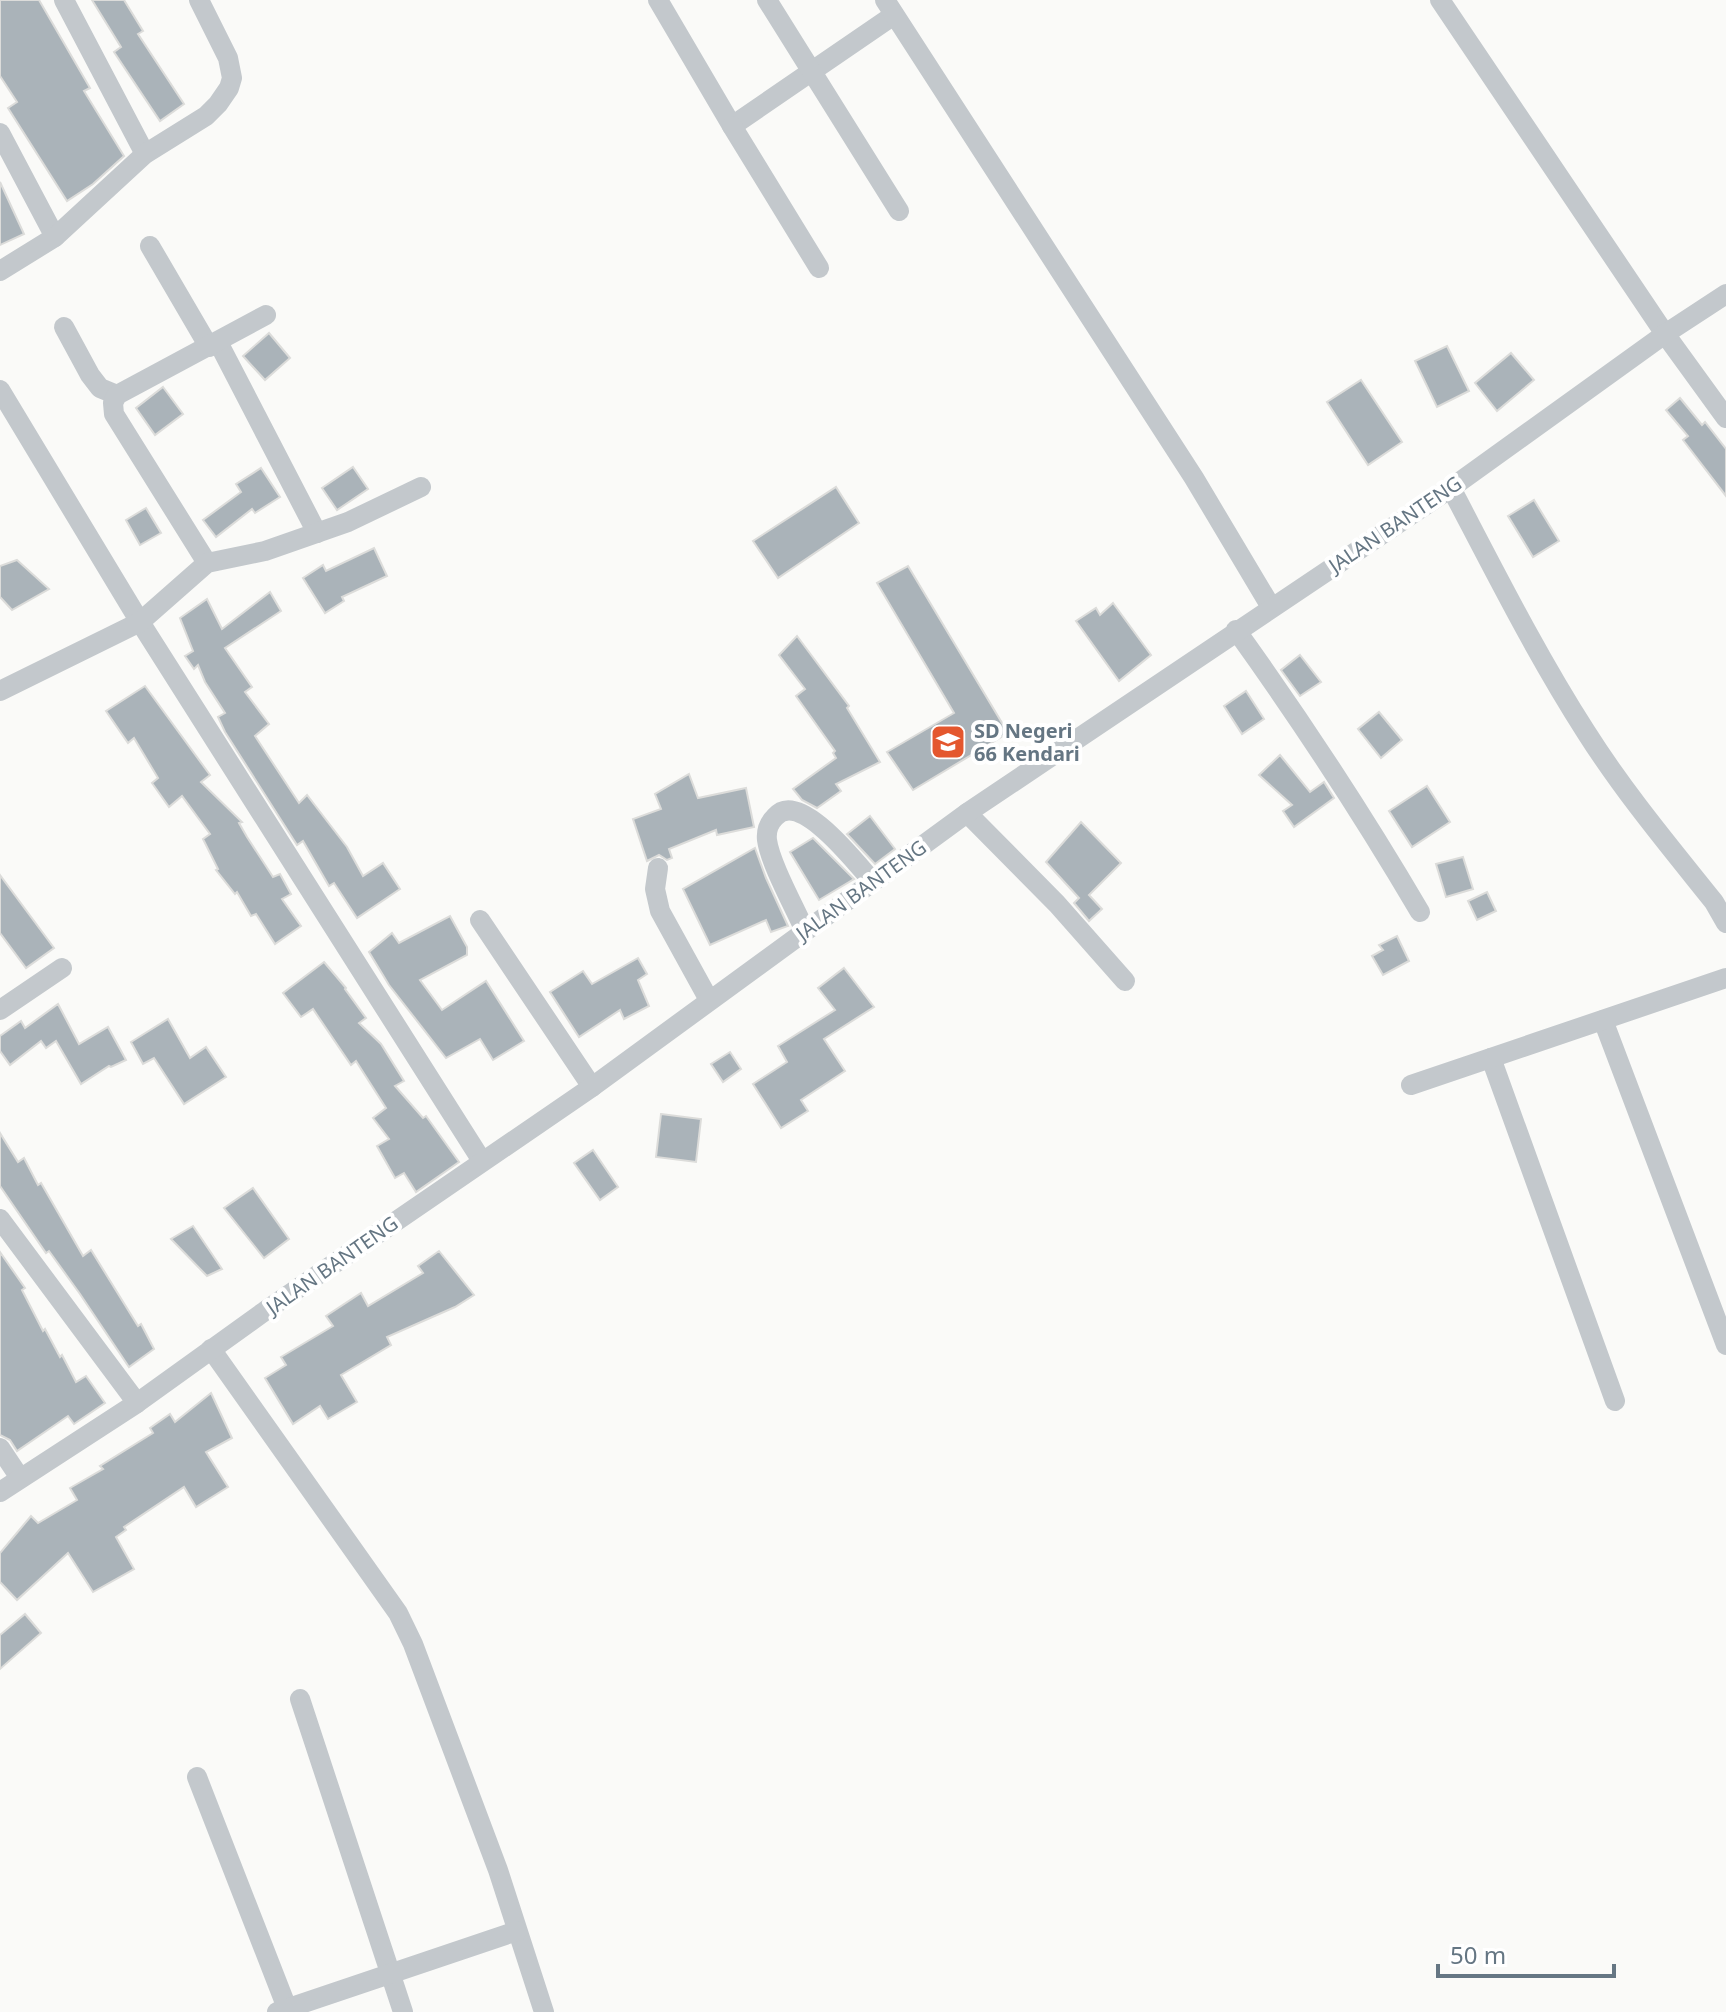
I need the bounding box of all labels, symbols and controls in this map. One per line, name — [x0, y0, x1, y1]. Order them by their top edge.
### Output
street label: JALAN BANTENG — [1322, 470, 1467, 580]
place label: SD Negeri 66 Kendari — [974, 717, 1080, 767]
school or university icon: SD Negeri 66 Kendari — [929, 723, 967, 761]
street label: JALAN BANTENG — [789, 834, 932, 948]
street label: JALAN BANTENG — [259, 1210, 403, 1322]
scale bar — [1438, 1928, 1614, 1978]
text: 50 m — [1450, 1938, 1506, 1971]

